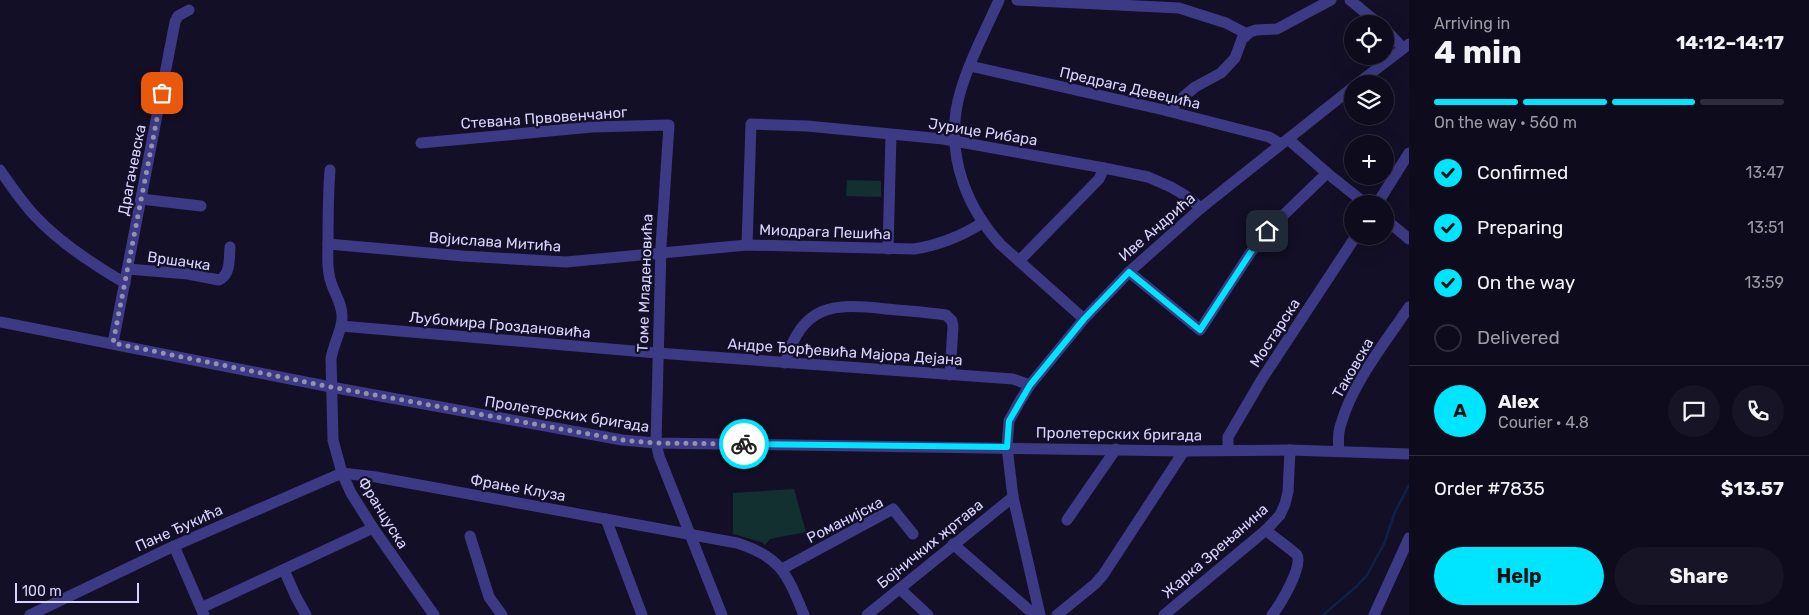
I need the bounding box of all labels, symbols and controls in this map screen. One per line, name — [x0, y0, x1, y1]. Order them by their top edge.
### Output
text: Arriving in — [1434, 14, 1510, 33]
map controls — [1344, 15, 1394, 245]
button: locate — [1344, 15, 1394, 65]
text: 14:12–14:17 — [1676, 31, 1784, 54]
text: 4 min — [1434, 33, 1522, 71]
street label: Предрага Девеџића — [1058, 63, 1202, 113]
pin — [141, 72, 183, 114]
button: layers — [1344, 75, 1394, 125]
icon: bag — [148, 79, 176, 107]
street label: Стевана Првовенчаног — [460, 103, 629, 133]
text: On the way · 560 m — [1434, 113, 1577, 132]
street label: Јурице Рибара — [927, 114, 1039, 150]
street label: Драгачевска — [114, 123, 150, 217]
button: + — [1344, 135, 1394, 185]
icon: check — [1434, 159, 1462, 187]
text: Confirmed — [1477, 161, 1568, 184]
text: 13:47 — [1746, 163, 1784, 182]
street label: Иве Андрића — [1115, 189, 1199, 265]
button: − — [1344, 195, 1394, 245]
pin — [1246, 210, 1288, 252]
street label: Томе Младеновића — [634, 213, 656, 353]
icon: check — [1434, 214, 1462, 242]
text: Preparing — [1477, 216, 1563, 239]
icon: home — [1253, 217, 1281, 245]
text: 13:51 — [1747, 218, 1784, 237]
street label: Миодрага Пешића — [759, 221, 891, 243]
street label: Војислава Митића — [428, 228, 562, 256]
street label: Вршачка — [146, 248, 212, 274]
icon: check — [1434, 269, 1462, 297]
text: On the way — [1477, 271, 1575, 294]
text: 13:59 — [1744, 273, 1784, 292]
street label: Мостарска — [1246, 295, 1304, 371]
street label: Љубомира Гроздановића — [408, 308, 592, 342]
text: Delivered — [1477, 326, 1560, 349]
street label: Андре Ђорђевића Мајора Дејана — [727, 335, 963, 369]
street label: Таковска — [1329, 335, 1377, 401]
button: chat — [1668, 385, 1720, 437]
button: phone — [1732, 385, 1784, 437]
text: Alex — [1498, 390, 1539, 413]
street label: Пролетерских бригада — [483, 392, 651, 436]
text: A — [1453, 399, 1467, 422]
text: Courier · 4.8 — [1498, 413, 1589, 432]
courier — [719, 419, 769, 469]
street label: Пролетерских бригада — [1036, 424, 1202, 444]
icon: bike — [730, 430, 758, 458]
street label: Фрање Клуза — [469, 471, 567, 505]
street label: Француска — [354, 474, 412, 552]
text: Order #7835 — [1434, 477, 1545, 500]
text: $13.57 — [1721, 477, 1784, 500]
street label: Романијска — [804, 493, 886, 547]
street label: Бојничких жртава — [873, 496, 987, 592]
street label: Жарка Зрењанина — [1158, 500, 1272, 602]
street label: Пане Ђукића — [132, 501, 226, 555]
button: Help — [1434, 547, 1604, 605]
button: Share — [1614, 547, 1784, 605]
scale bar — [15, 580, 139, 603]
text: 100 m — [22, 583, 62, 600]

